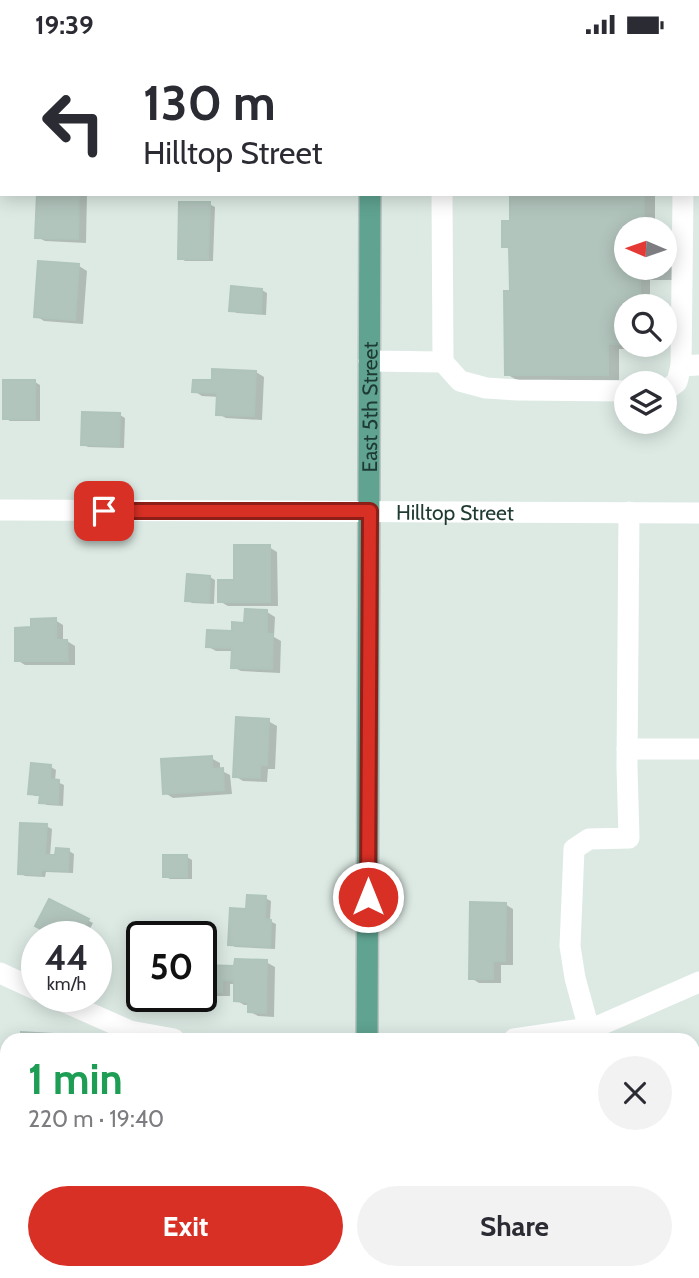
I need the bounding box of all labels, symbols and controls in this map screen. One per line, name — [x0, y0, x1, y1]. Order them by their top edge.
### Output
text: 19:39 — [35, 9, 94, 41]
text: 130 m — [143, 73, 276, 132]
icon: left — [28, 77, 119, 168]
text: Hilltop Street — [143, 133, 323, 172]
north arrow — [614, 217, 677, 280]
map controls — [614, 217, 677, 434]
button: search — [614, 294, 677, 357]
street label: East 5th Street — [357, 342, 382, 472]
button: layers — [614, 371, 677, 434]
pin — [74, 481, 134, 541]
icon: arrive — [85, 492, 123, 530]
street label: Hilltop Street — [396, 499, 514, 525]
position arrow — [331, 860, 405, 934]
speed limit sign: 50 — [126, 921, 217, 1012]
text: 44 — [45, 936, 88, 979]
text: km/h — [47, 973, 86, 995]
text: 1 min — [28, 1053, 123, 1105]
button: close — [598, 1056, 672, 1130]
text: 220 m · 19:40 — [28, 1105, 164, 1133]
button: Exit — [28, 1186, 343, 1266]
button: Share — [357, 1186, 672, 1266]

